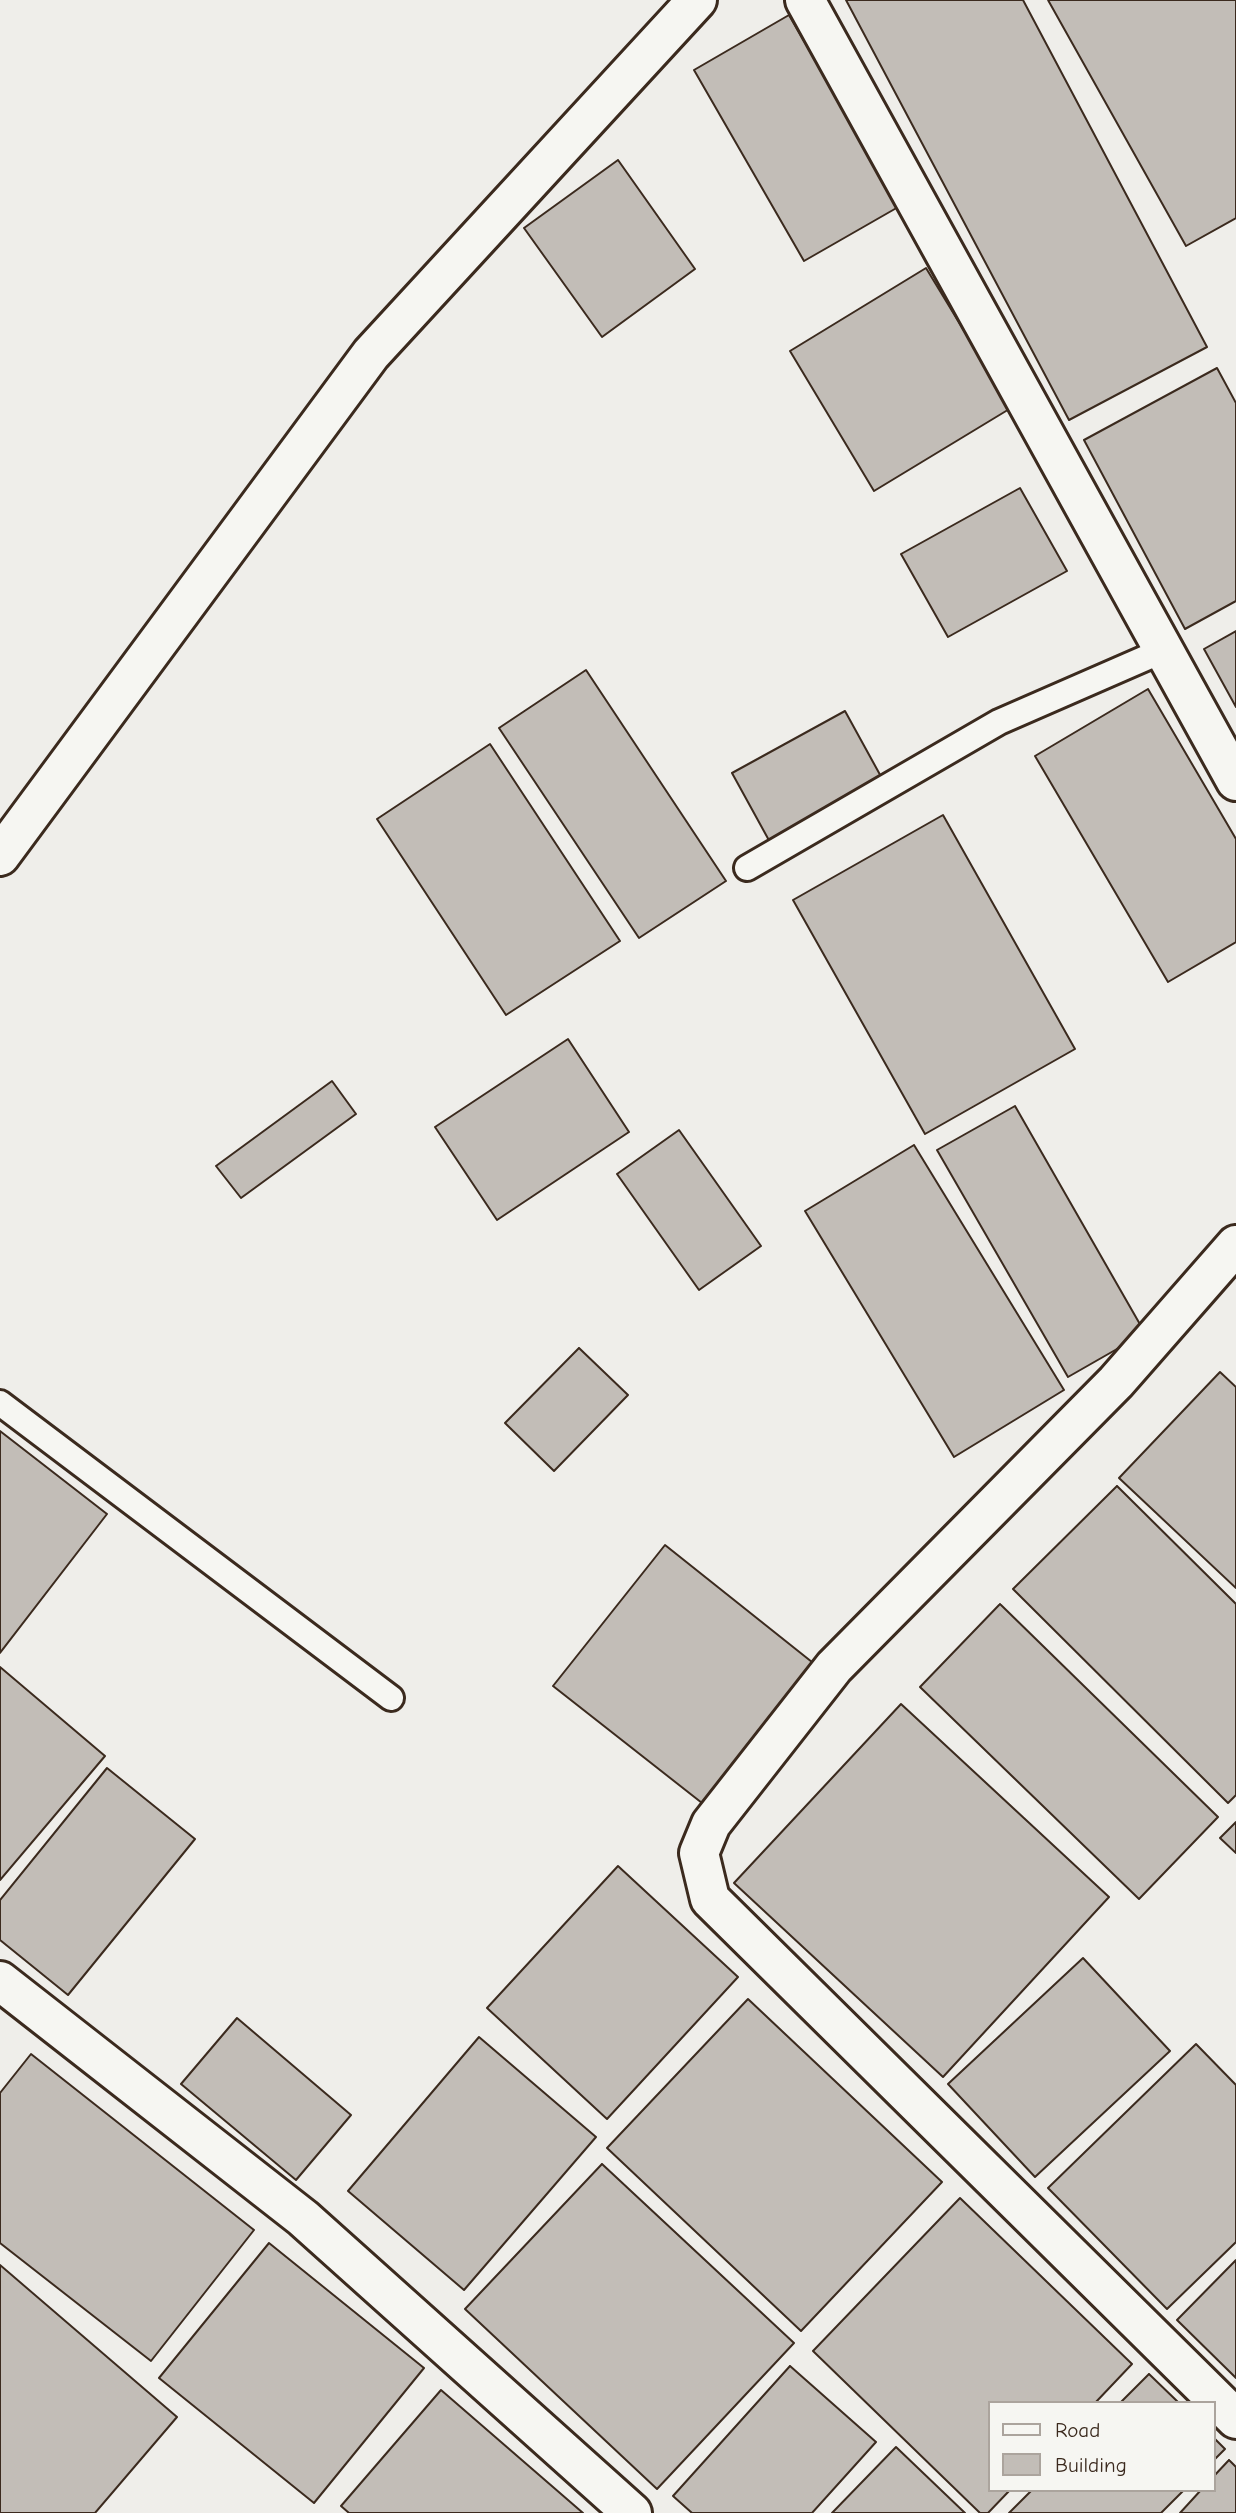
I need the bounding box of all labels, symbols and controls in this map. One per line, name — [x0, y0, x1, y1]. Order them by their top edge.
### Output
legend — [988, 2401, 1215, 2492]
text: Road — [1055, 2418, 1100, 2442]
text: Building — [1055, 2453, 1127, 2477]

